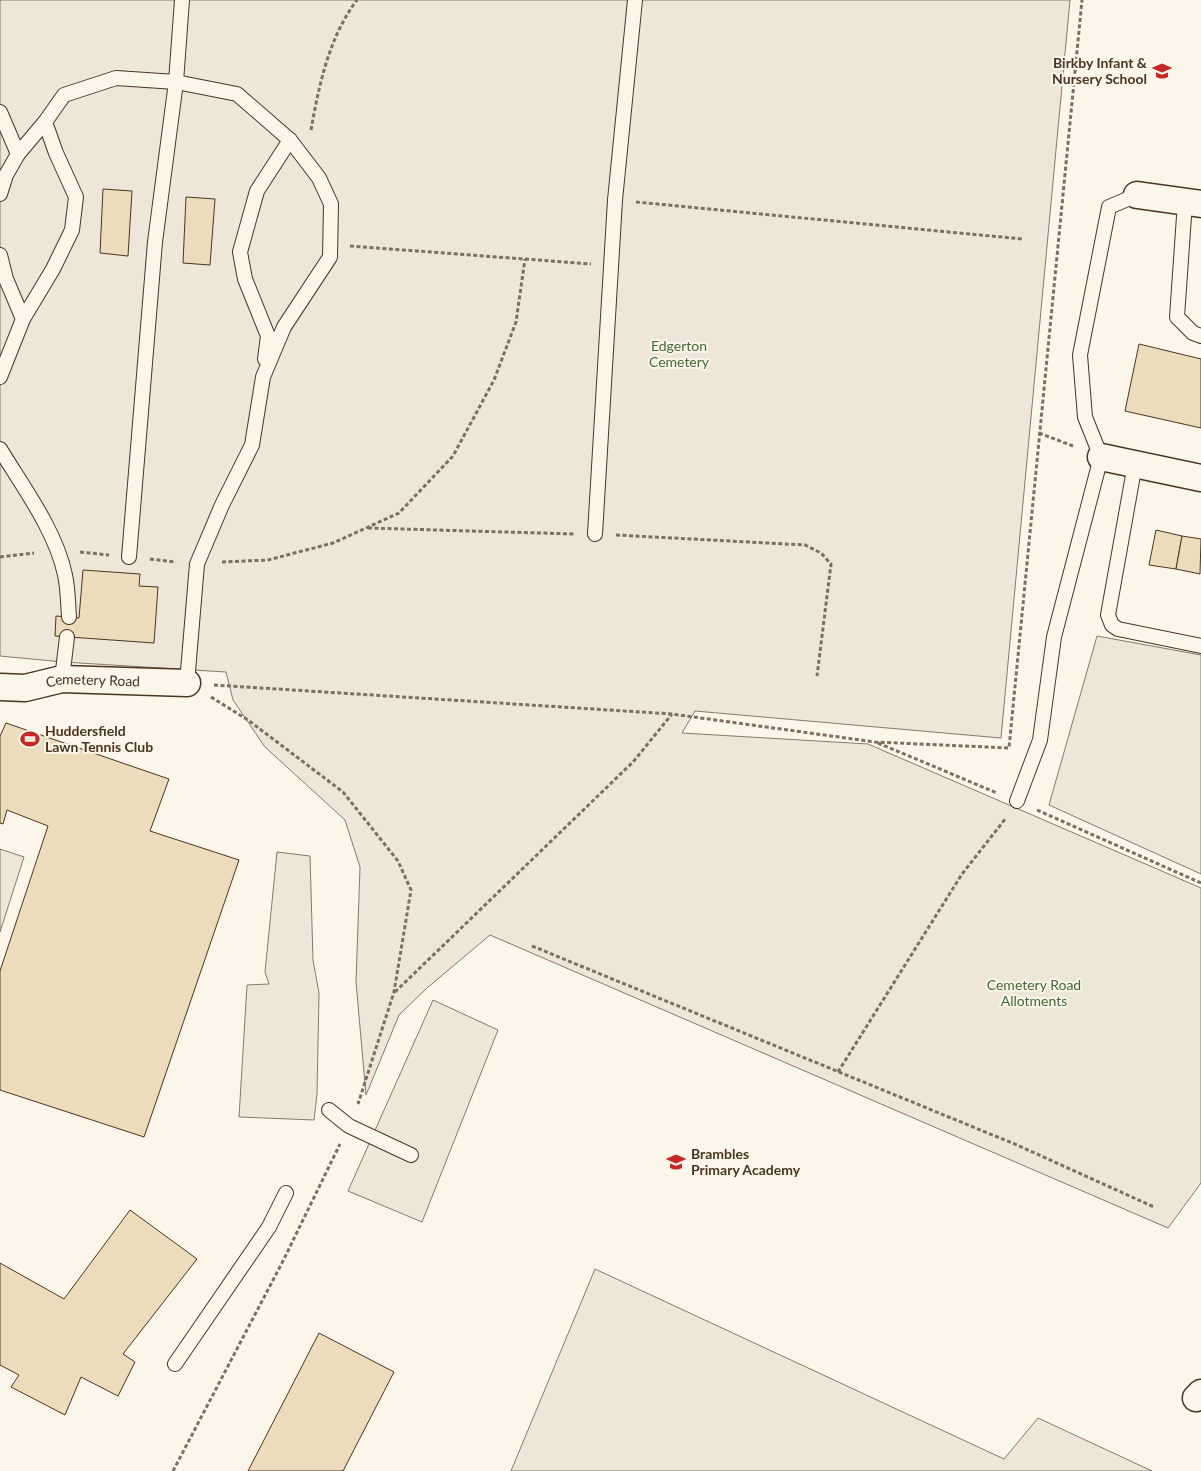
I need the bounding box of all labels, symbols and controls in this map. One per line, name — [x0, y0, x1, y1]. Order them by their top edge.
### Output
place label: Birkby Infant & Nursery School — [1052, 54, 1148, 87]
school or university icon: Birkby Infant & Nursery School — [1151, 60, 1173, 82]
park label: Edgerton Cemetery — [649, 337, 710, 370]
street label: Cemetery Road — [44, 670, 140, 691]
place label: Huddersfield Lawn Tennis Club — [45, 722, 153, 755]
sports icon: Huddersfield Lawn Tennis Club — [19, 728, 41, 750]
park label: Cemetery Road Allotments — [987, 976, 1081, 1009]
place label: Brambles Primary Academy — [691, 1145, 801, 1178]
school or university icon: Brambles Primary Academy — [665, 1151, 687, 1173]

